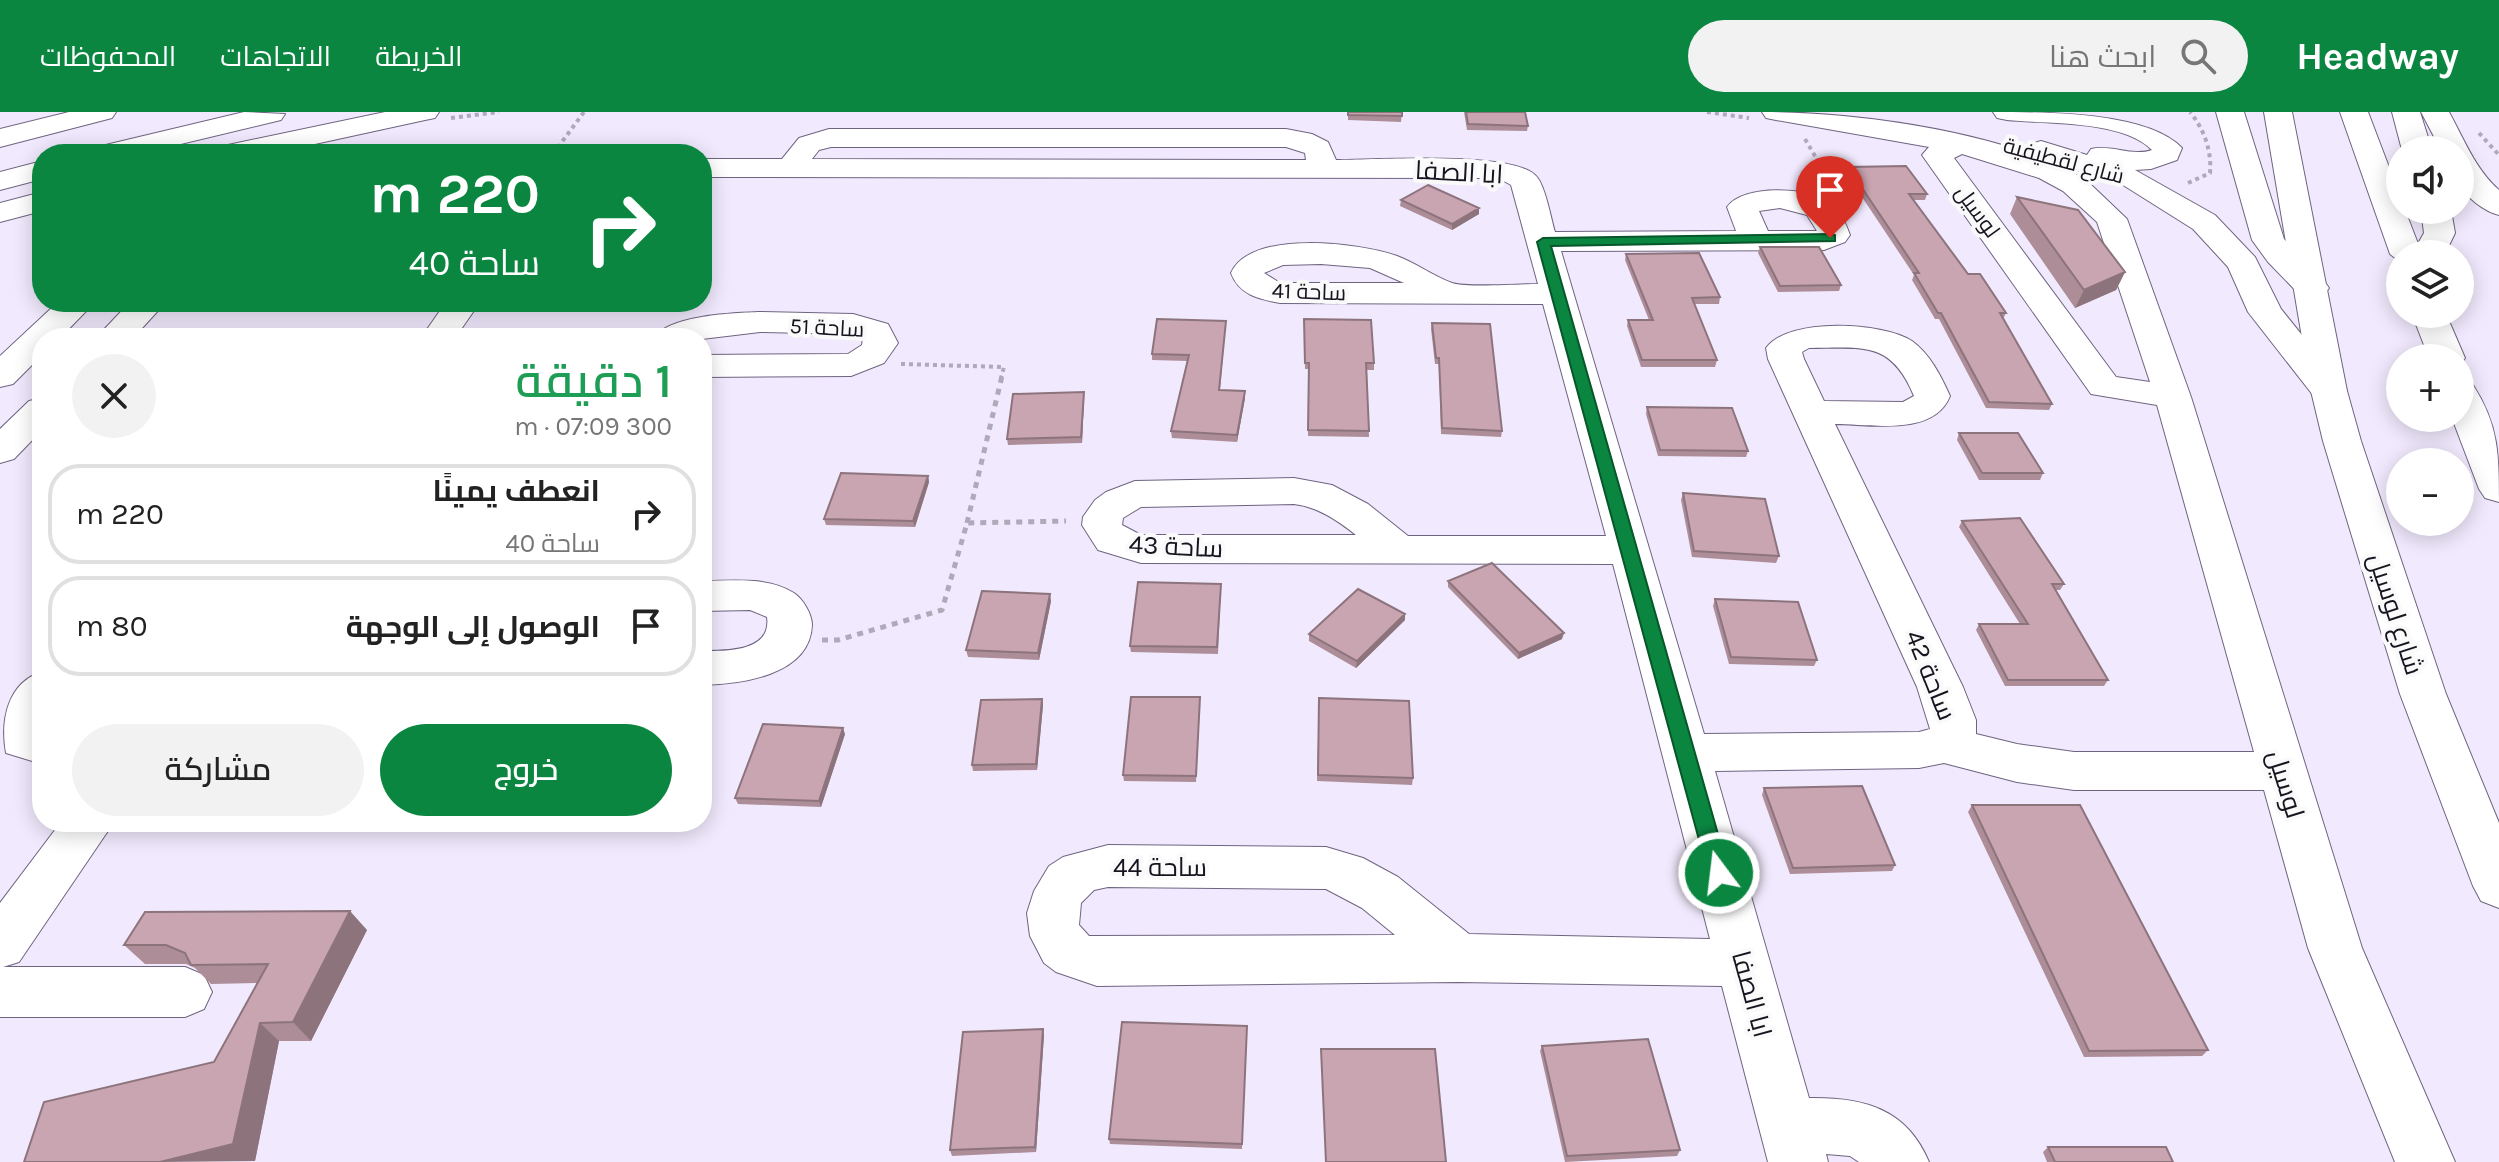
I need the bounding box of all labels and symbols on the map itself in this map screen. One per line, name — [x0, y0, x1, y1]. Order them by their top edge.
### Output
street label: شارع لقطيفية — [2000, 132, 2127, 191]
street label: ابا الصفا — [1414, 155, 1504, 190]
pin — [1796, 156, 1864, 238]
street label: لوسيل — [1949, 180, 2005, 243]
street label: ساحة 41 — [1271, 278, 1347, 306]
street label: ساحة 51 — [789, 313, 865, 343]
street label: ساحة 43 — [1128, 529, 1224, 564]
street label: شارع لوسيل — [2360, 549, 2430, 679]
street label: ساحة 42 — [1898, 626, 1963, 725]
street label: لوسيل — [2261, 746, 2311, 822]
position arrow — [1677, 831, 1761, 915]
street label: ساحة 44 — [1113, 852, 1207, 883]
street label: ابا الصفا — [1725, 947, 1778, 1041]

